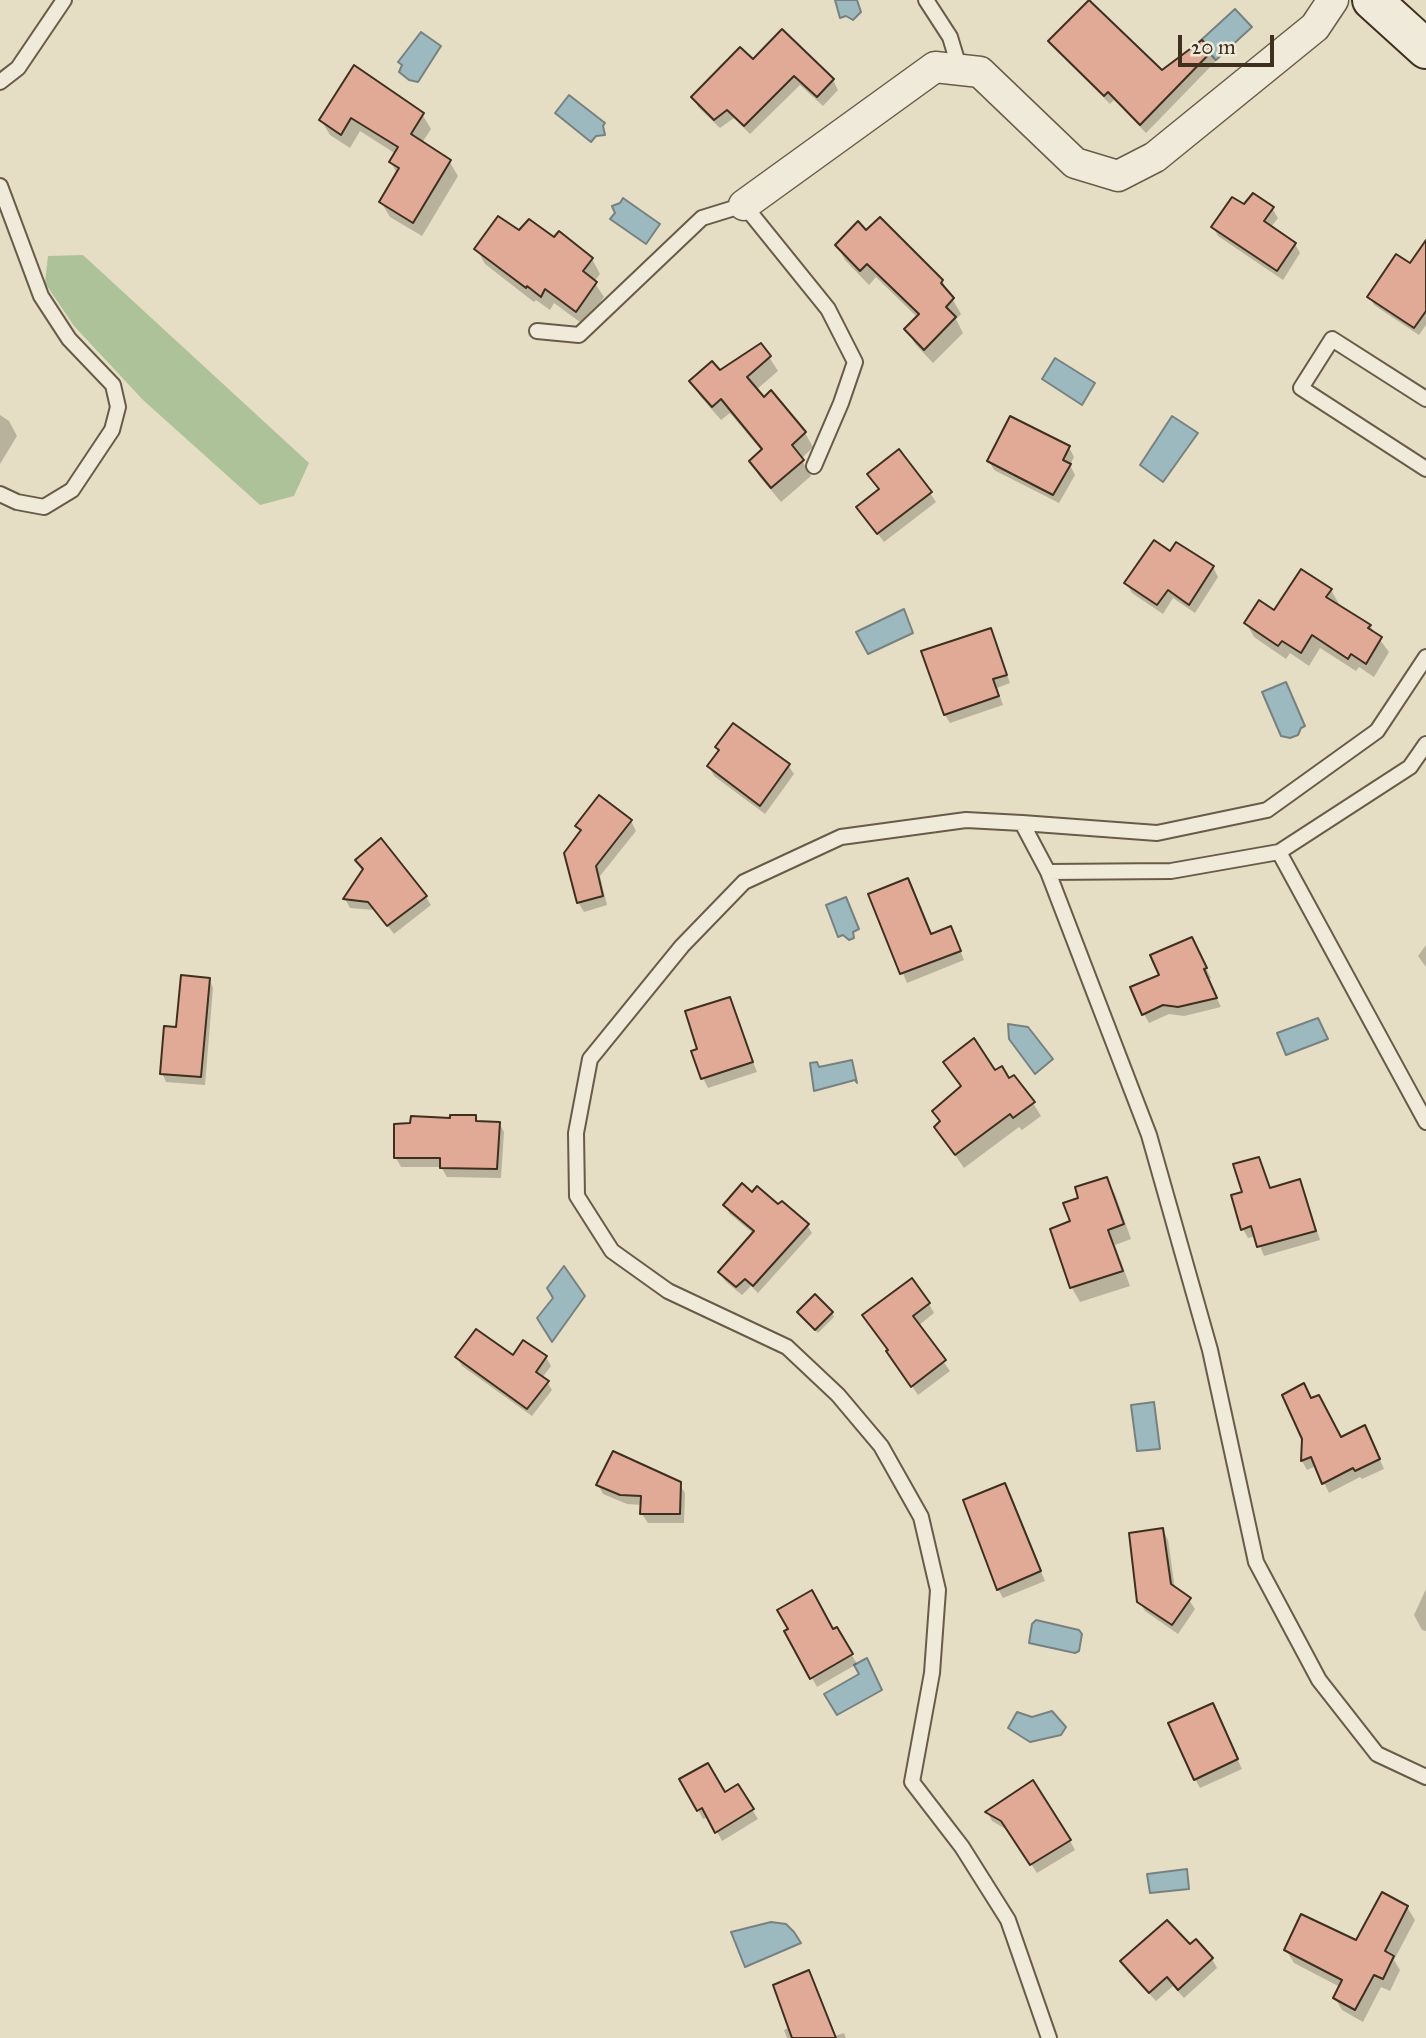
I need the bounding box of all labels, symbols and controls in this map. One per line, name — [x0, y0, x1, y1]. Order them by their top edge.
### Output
scale bar — [1181, 21, 1277, 65]
text: 20 m — [1191, 34, 1236, 60]

